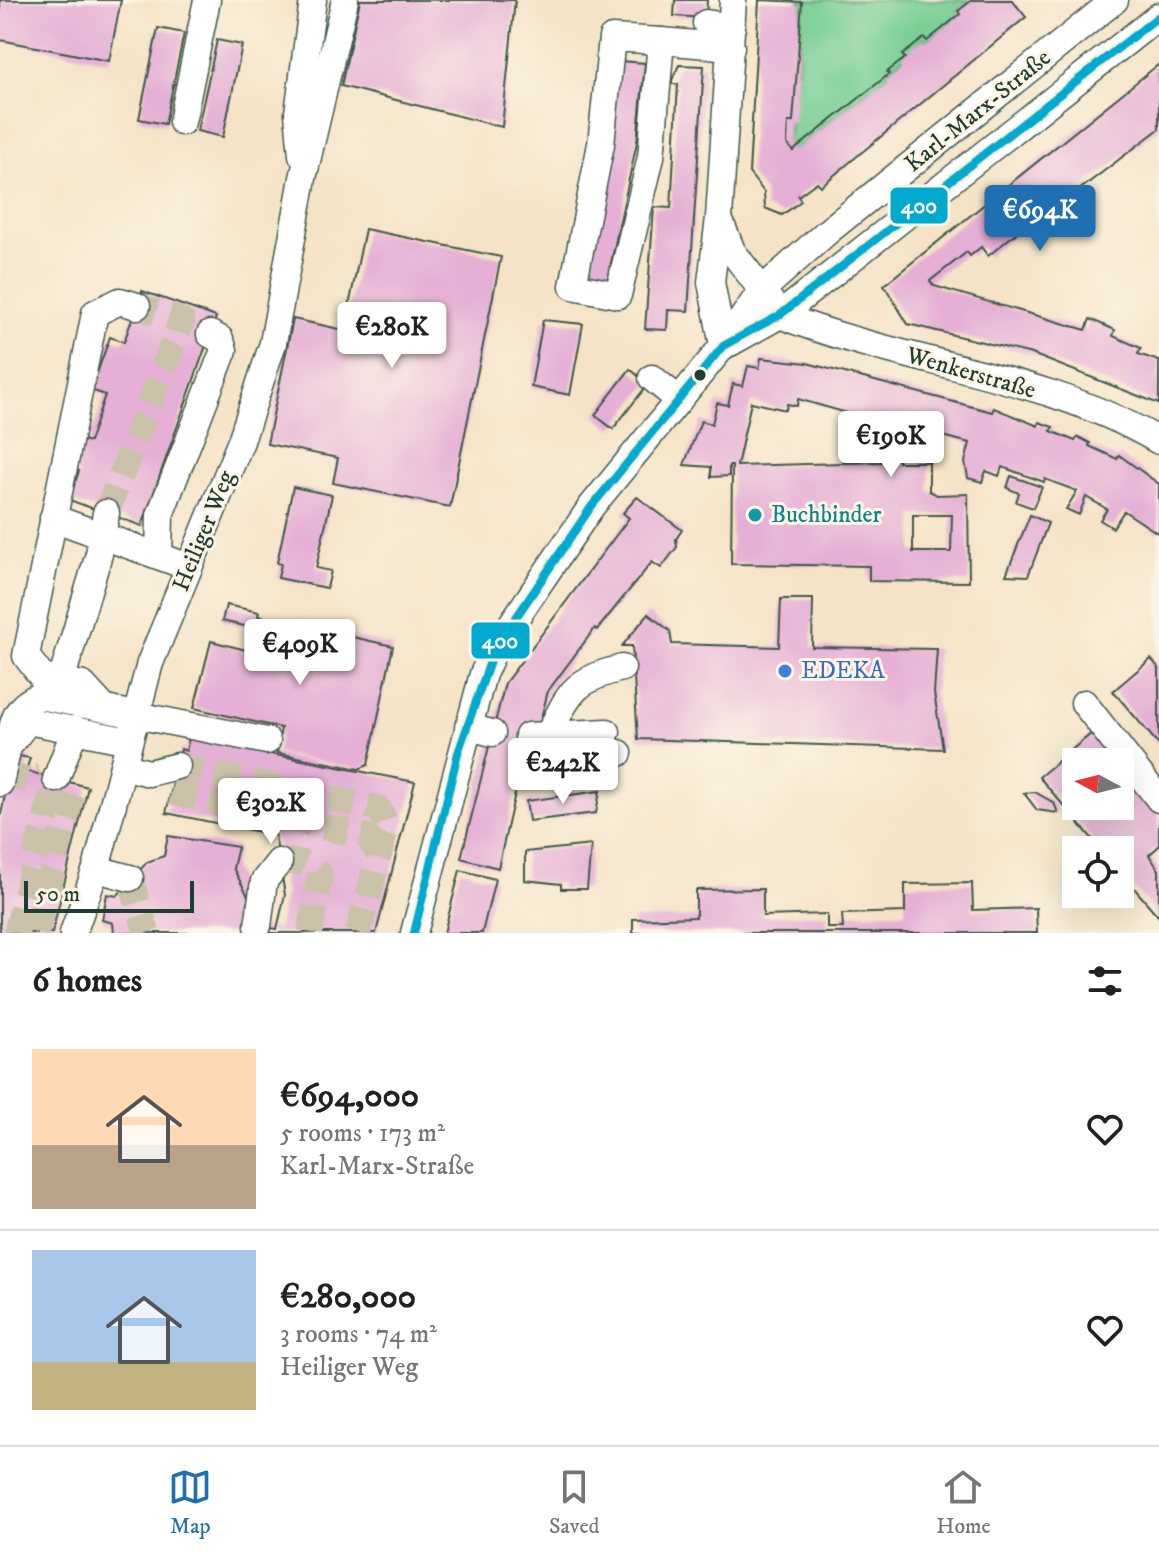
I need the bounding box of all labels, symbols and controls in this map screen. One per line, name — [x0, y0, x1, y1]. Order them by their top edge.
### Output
street label: Karl-Marx-Straße — [899, 43, 1057, 179]
pin: €694K — [984, 185, 1096, 253]
line badge: 400 — [889, 186, 949, 225]
text: 400 — [901, 193, 937, 220]
text: €694K — [1003, 194, 1077, 227]
pin: €280K — [336, 302, 448, 370]
text: €280K — [355, 311, 429, 344]
street label: Wenkerstraße — [902, 340, 1039, 406]
unlabelled marker — [692, 367, 708, 383]
pin: €190K — [835, 411, 947, 479]
text: €190K — [856, 420, 926, 453]
street label: Heiliger Weg — [166, 466, 242, 596]
place label: Buchbinder — [771, 500, 882, 530]
marker: Buchbinder — [746, 506, 764, 524]
pin: €409K — [244, 619, 356, 687]
line badge: 400 — [470, 621, 531, 660]
text: €409K — [262, 628, 338, 661]
text: 400 — [482, 628, 518, 655]
place label: EDEKA — [801, 656, 885, 686]
marker: EDEKA — [776, 662, 794, 680]
pin: €242K — [507, 738, 619, 806]
text: €242K — [526, 747, 600, 780]
north arrow — [1062, 748, 1134, 820]
map controls — [1062, 748, 1134, 908]
pin: €302K — [215, 778, 327, 846]
text: €302K — [236, 787, 306, 820]
button: locate — [1062, 836, 1134, 908]
scale bar — [24, 877, 194, 913]
text: 50 m — [36, 881, 80, 908]
icon: filters — [1083, 959, 1127, 1003]
text: 6 homes — [32, 960, 142, 1002]
text: €694,000 — [280, 1075, 419, 1117]
icon: home — [96, 1081, 192, 1177]
icon: heart — [1083, 1107, 1127, 1151]
text: 5 rooms · 173 m² — [280, 1117, 445, 1150]
text: Karl-Marx-Straße — [280, 1150, 474, 1183]
text: €280,000 — [280, 1276, 416, 1318]
icon: home — [96, 1282, 192, 1378]
icon: heart — [1083, 1308, 1127, 1352]
text: 3 rooms · 74 m² — [280, 1318, 437, 1351]
text: Heiliger Weg — [280, 1351, 418, 1384]
tab: Map — [168, 1465, 212, 1540]
tab: Saved — [549, 1465, 600, 1540]
tab: Home — [936, 1465, 991, 1540]

